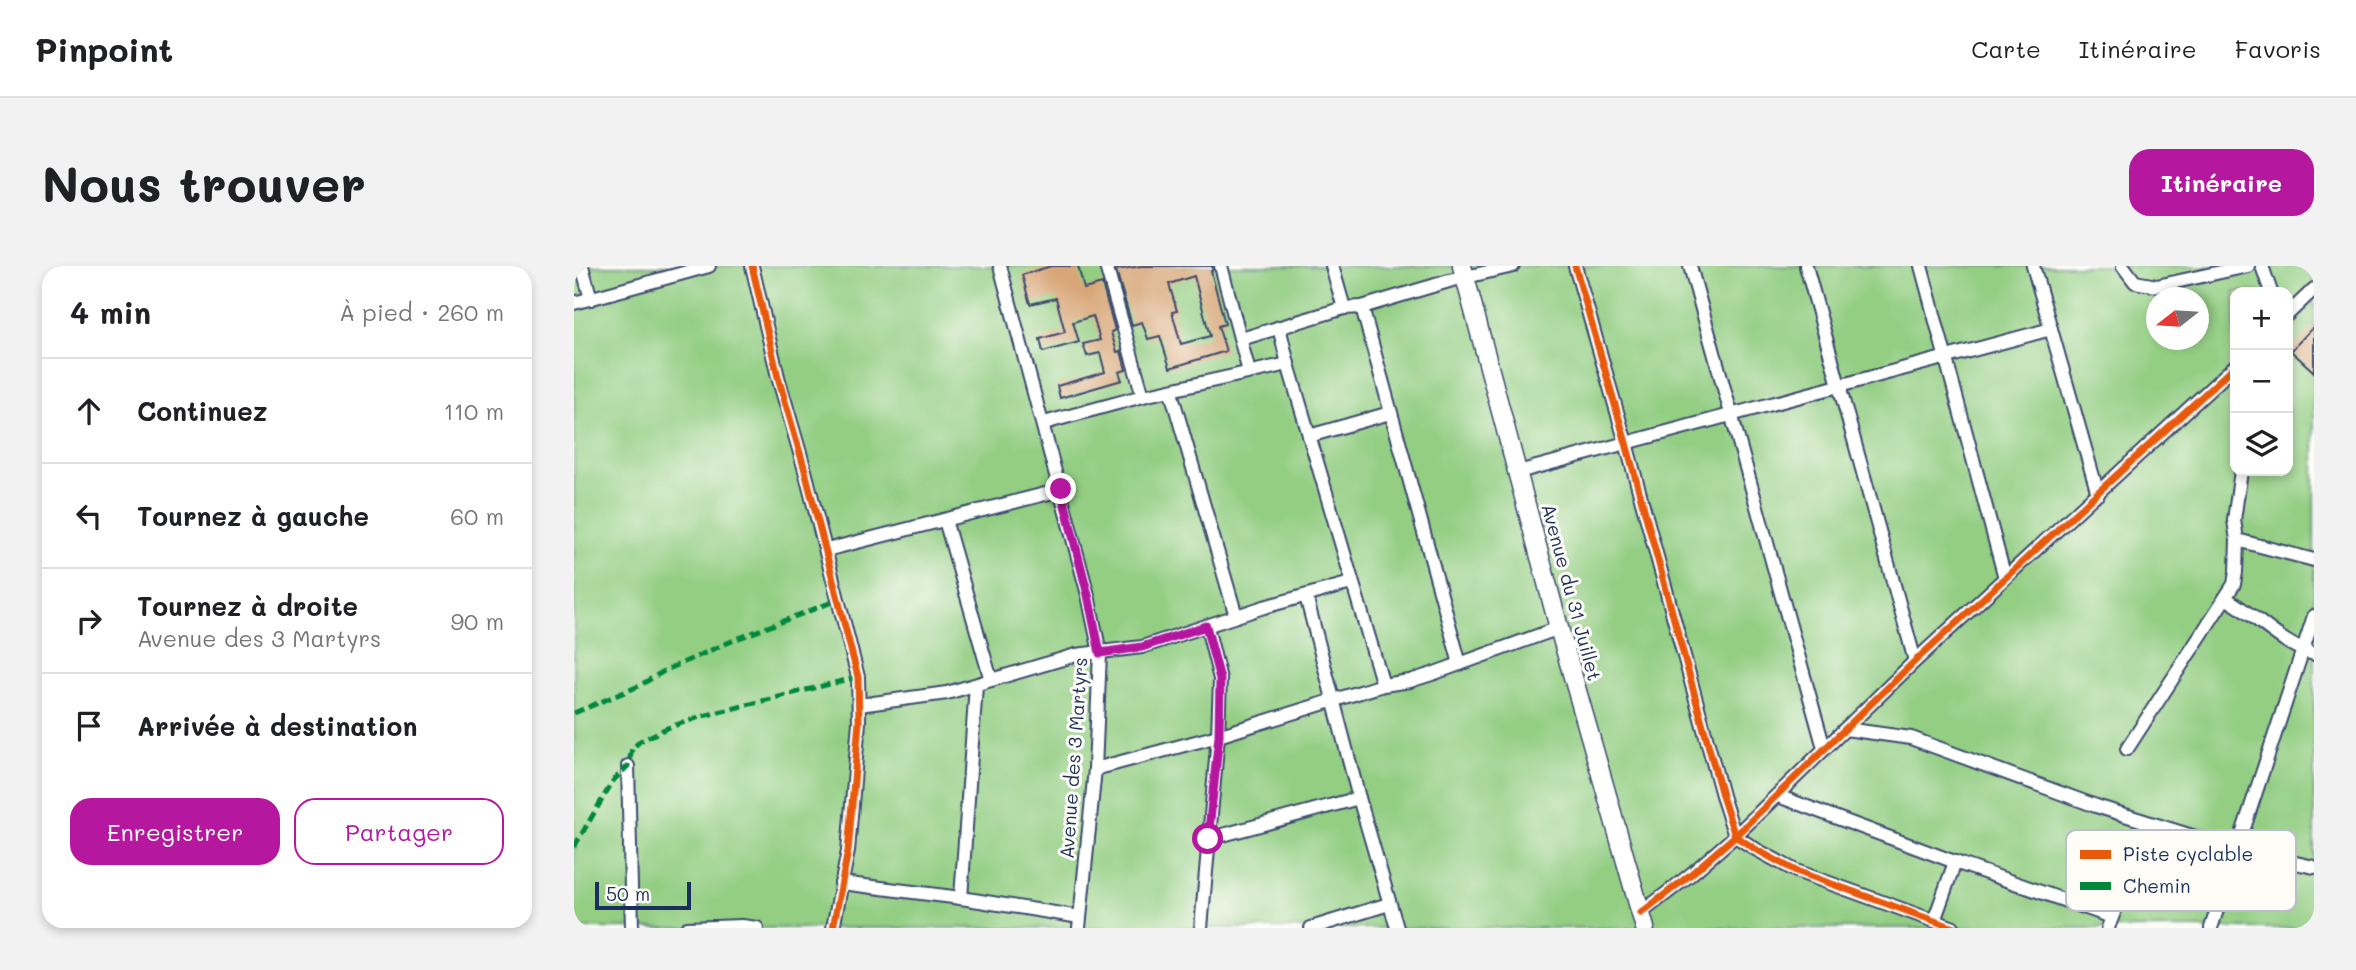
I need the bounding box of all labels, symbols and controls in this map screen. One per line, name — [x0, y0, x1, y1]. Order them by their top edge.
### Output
text: Pinpoint — [35, 27, 173, 70]
text: Carte — [1971, 33, 2041, 64]
text: Itinéraire — [2079, 33, 2197, 64]
text: Favoris — [2235, 33, 2321, 64]
button: Itinéraire — [2129, 149, 2314, 216]
text: Nous trouver — [42, 151, 366, 214]
north arrow — [2146, 287, 2209, 350]
map controls — [2230, 287, 2293, 476]
button: + — [2230, 287, 2293, 350]
text: 4 min — [70, 292, 151, 332]
text: À pied · 260 m — [339, 297, 504, 327]
button: − — [2230, 350, 2293, 413]
icon: ahead — [70, 392, 108, 430]
text: Continuez — [137, 394, 267, 428]
text: 110 m — [444, 396, 504, 426]
button: layers — [2230, 413, 2293, 476]
route end — [1045, 473, 1076, 504]
icon: left — [70, 497, 108, 535]
text: Tournez à gauche — [137, 499, 369, 533]
text: 60 m — [450, 501, 504, 531]
street label: Avenue du 31 Juillet — [1536, 501, 1608, 683]
text: Tournez à droite — [137, 589, 358, 623]
icon: right — [70, 602, 108, 640]
text: 90 m — [451, 606, 504, 636]
text: Avenue des 3 Martyrs — [137, 623, 381, 653]
street label: Avenue des 3 Martyrs — [1053, 657, 1093, 859]
icon: arrive — [70, 707, 108, 745]
text: Arrivée à destination — [137, 709, 417, 743]
button: Enregistrer — [70, 798, 280, 865]
button: Partager — [294, 798, 504, 865]
route start — [1192, 823, 1223, 854]
legend — [2066, 830, 2296, 911]
text: Piste cyclable — [2123, 841, 2253, 866]
text: Chemin — [2123, 873, 2191, 898]
scale bar — [595, 879, 691, 911]
text: 50 m — [606, 881, 650, 906]

